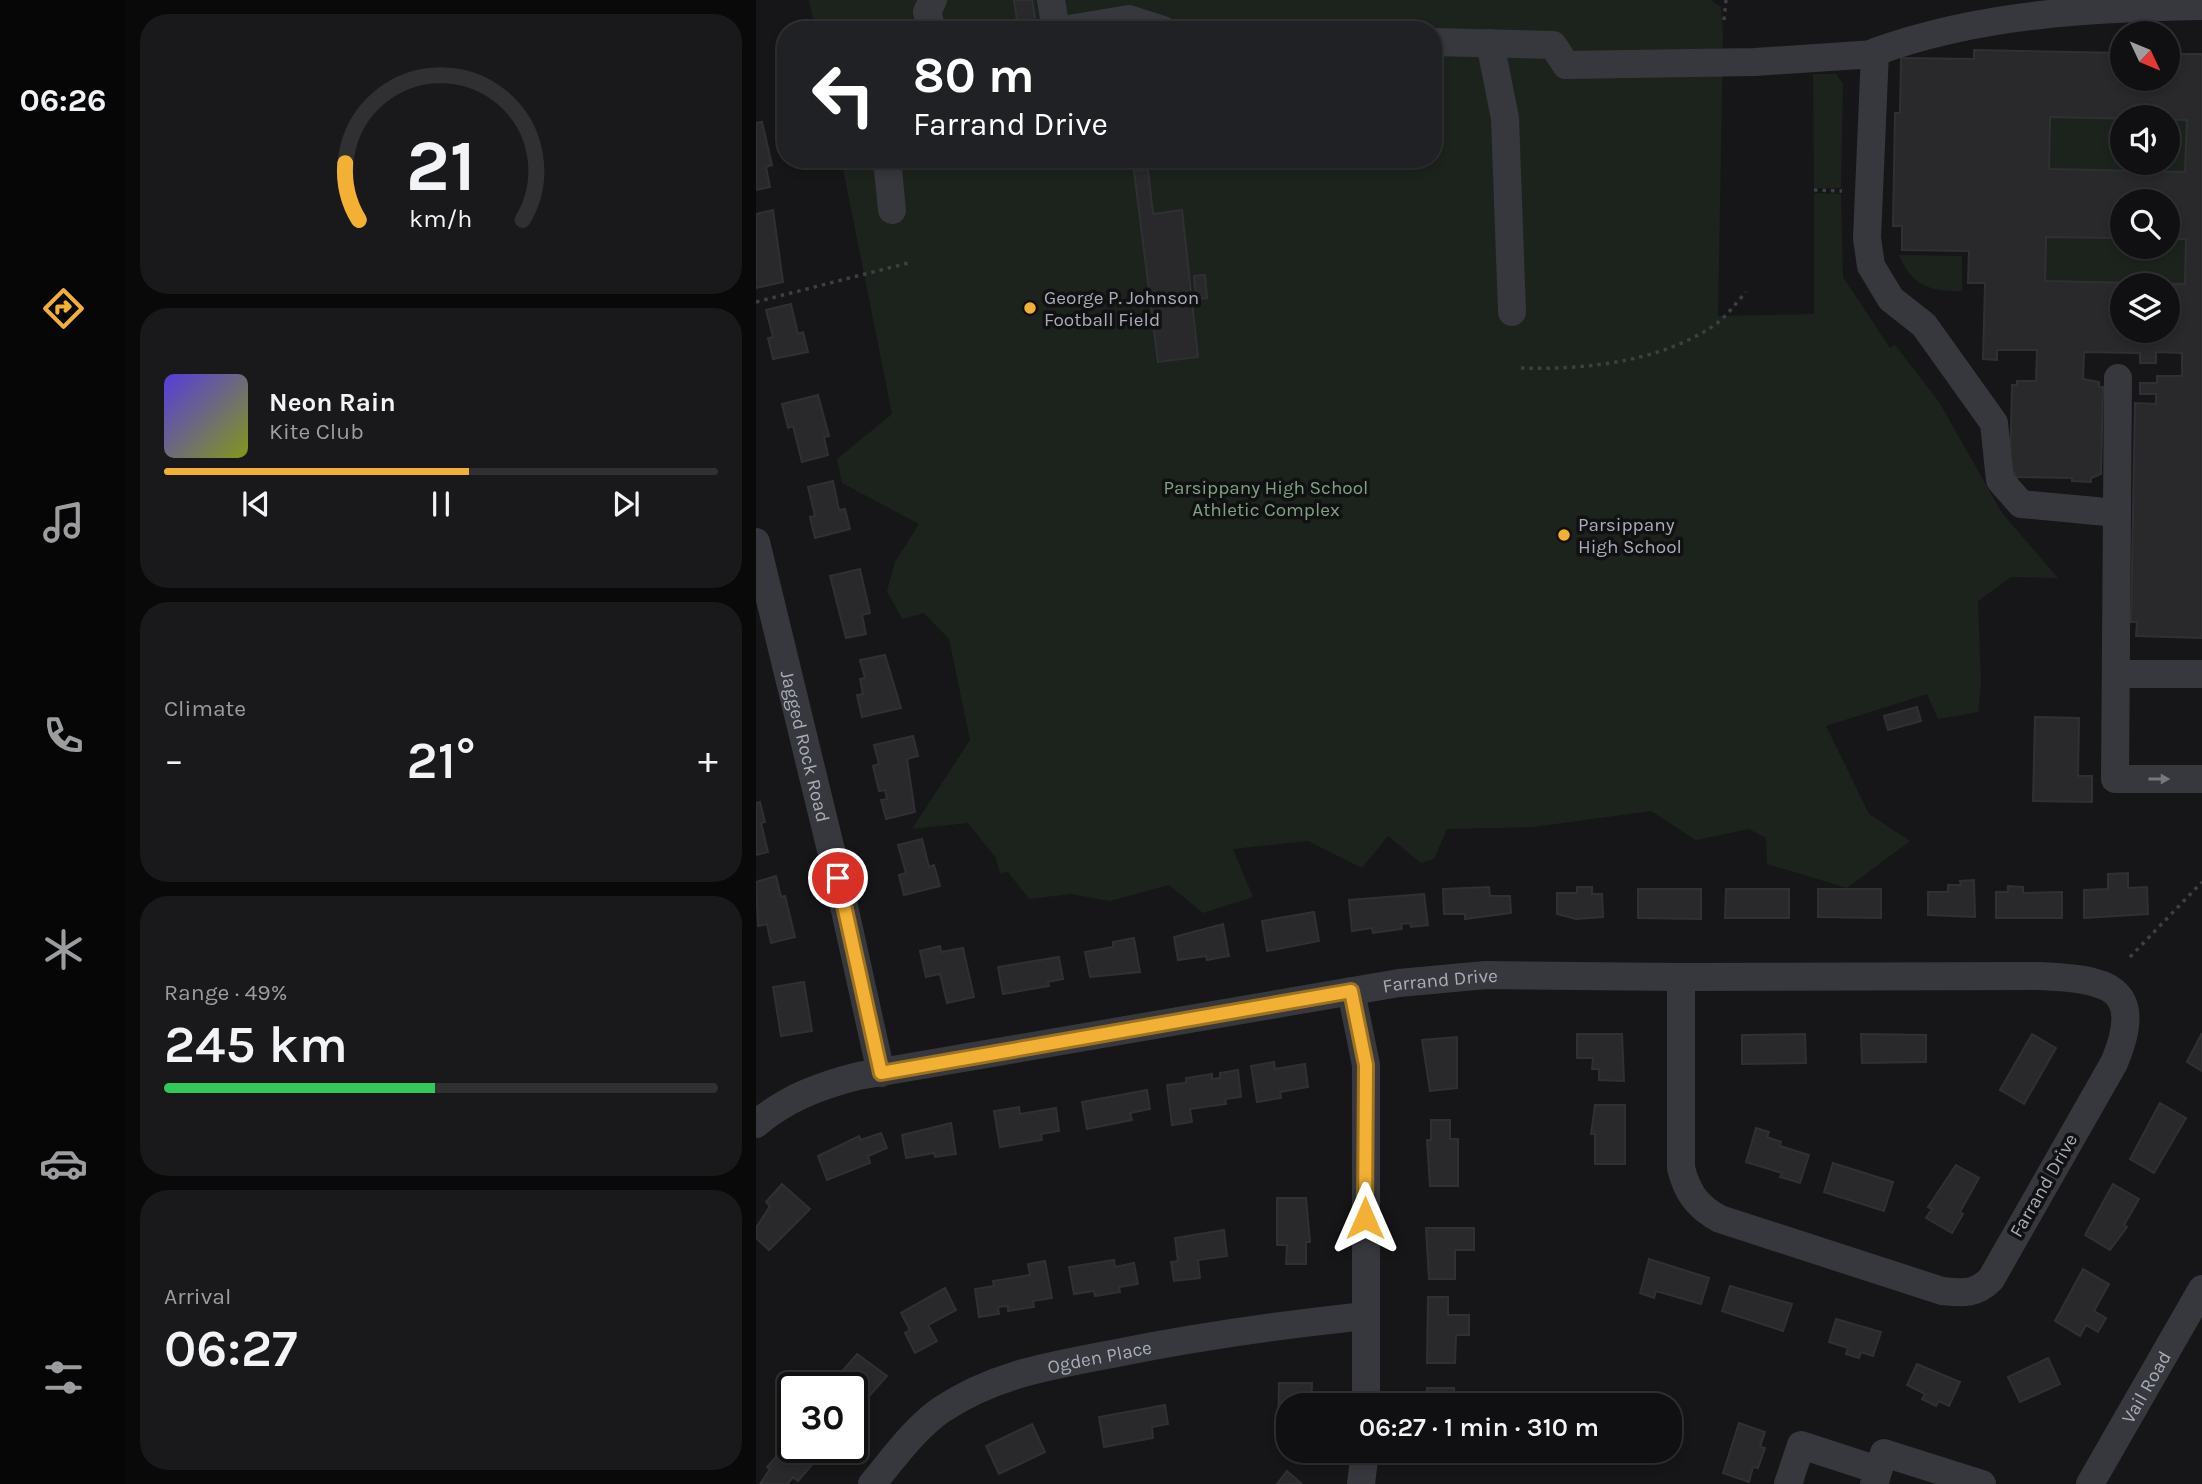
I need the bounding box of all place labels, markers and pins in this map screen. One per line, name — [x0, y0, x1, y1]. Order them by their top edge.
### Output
place label: George P. Johnson Football Field — [1044, 287, 1199, 331]
marker: George P. Johnson Football Field — [1022, 300, 1038, 316]
place label: Parsippany High School — [1578, 514, 1682, 558]
marker: Parsippany High School — [1556, 527, 1572, 543]
pin — [808, 848, 868, 908]

